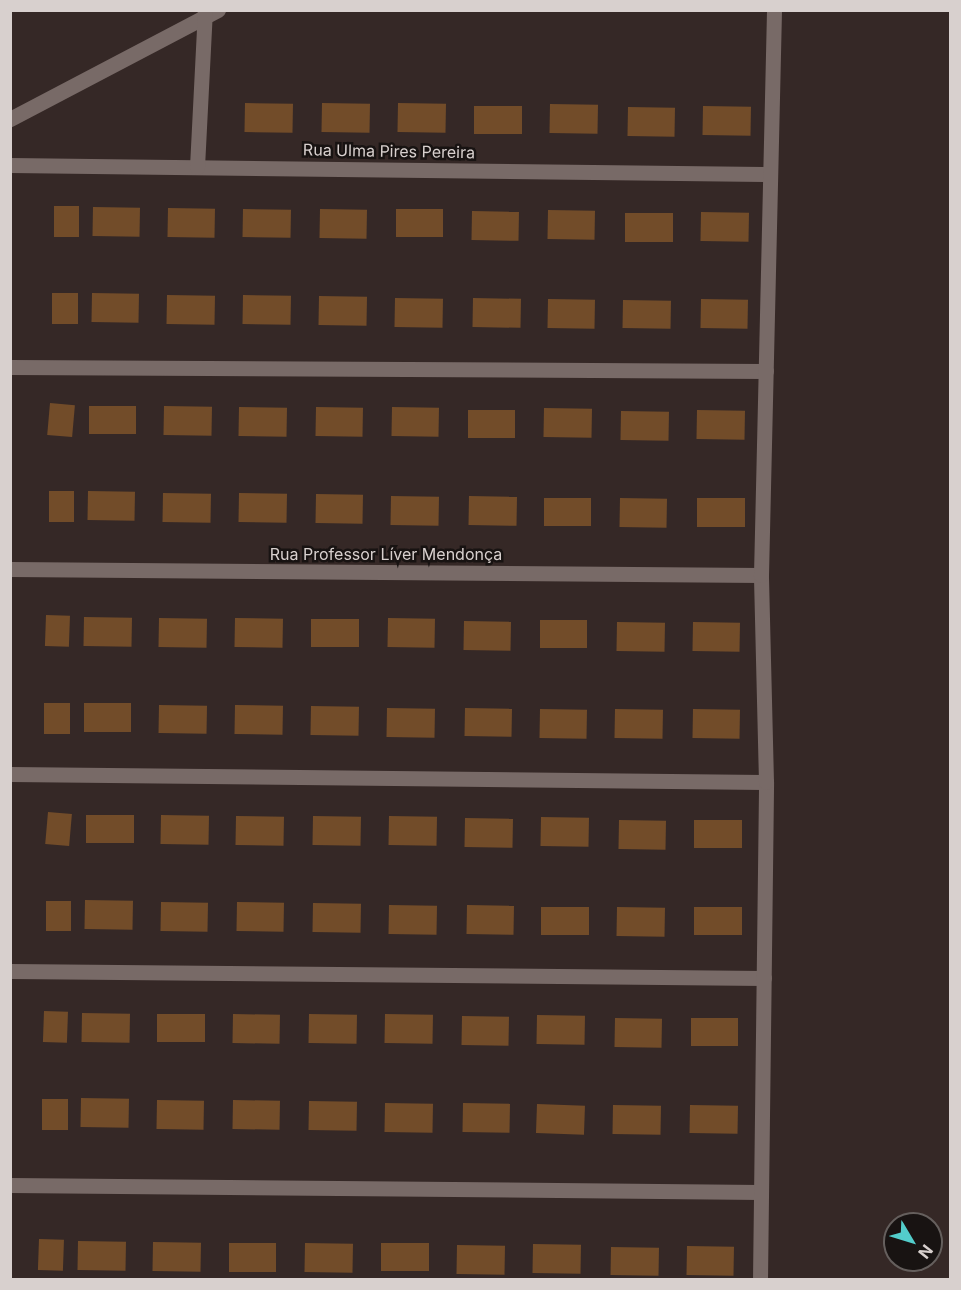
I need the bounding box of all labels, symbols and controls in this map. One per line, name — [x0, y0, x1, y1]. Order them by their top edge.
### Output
street label: Rua Ulma Pires Pereira — [303, 140, 475, 162]
street label: Rua Professor Líver Mendonça — [270, 544, 502, 564]
north arrow — [883, 1212, 943, 1272]
text: N — [914, 1241, 937, 1263]

